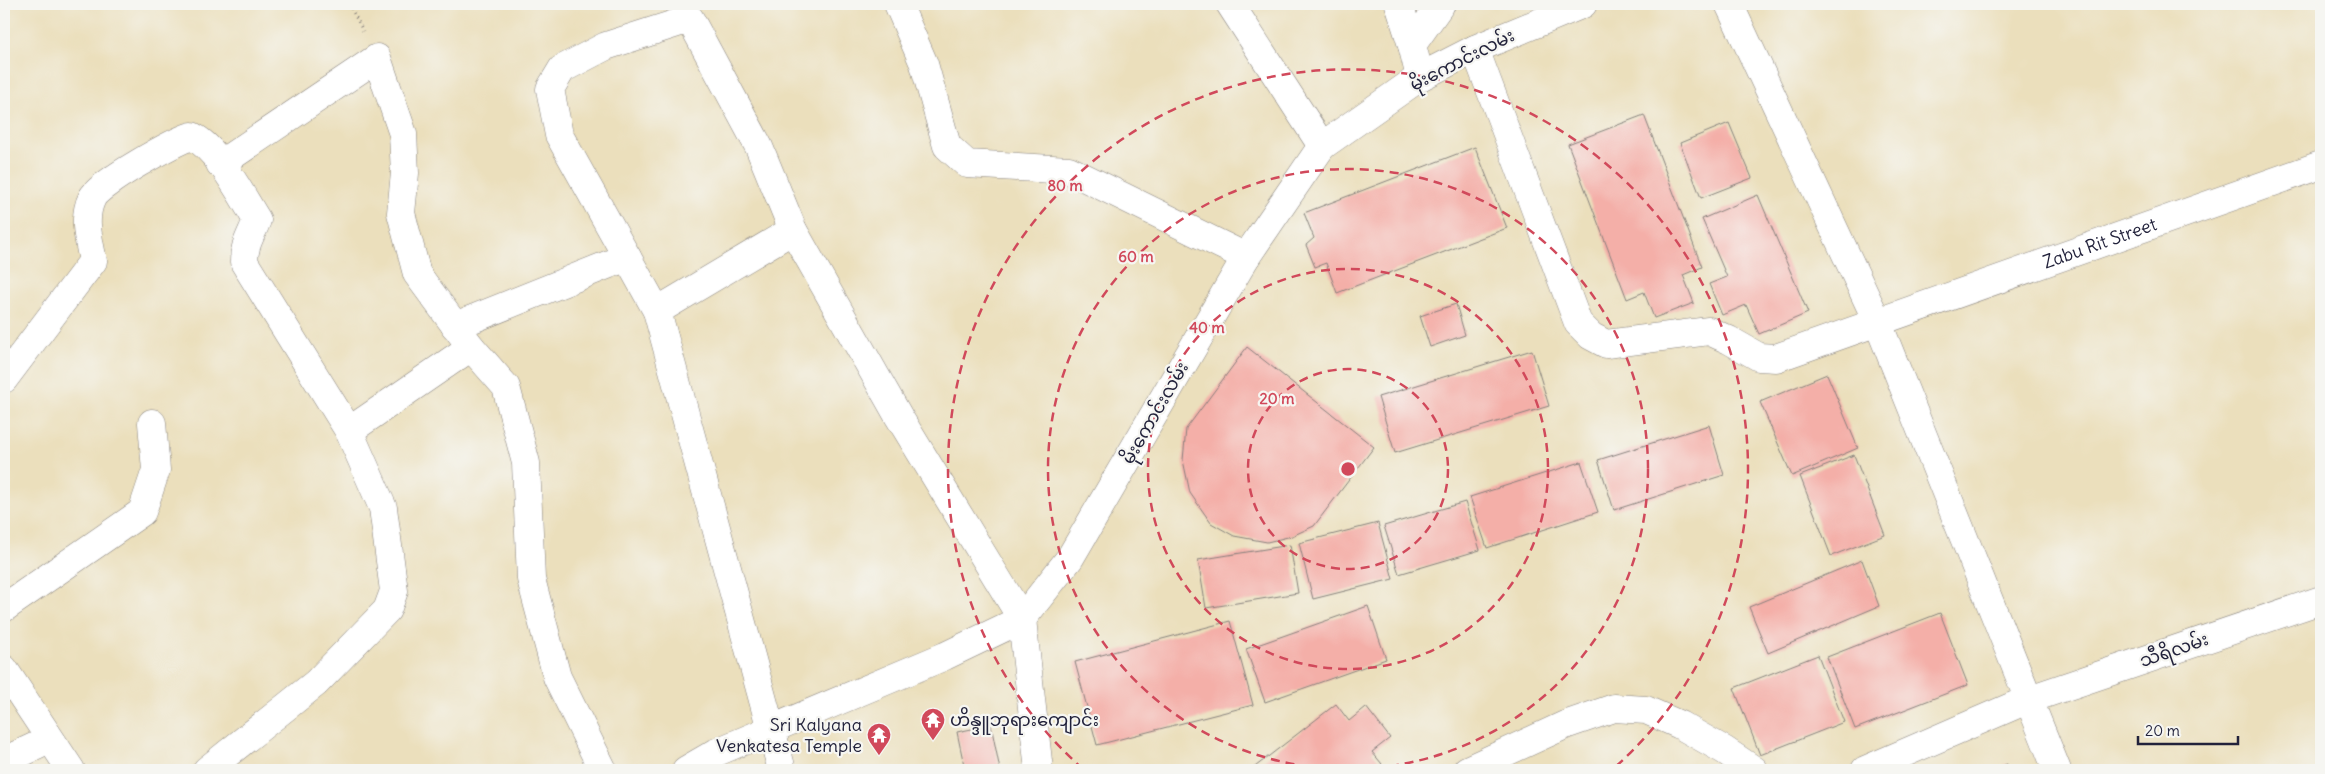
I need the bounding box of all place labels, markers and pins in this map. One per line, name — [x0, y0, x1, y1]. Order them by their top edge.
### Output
centre of rings — [1339, 460, 1357, 478]
place label: ဟိန္ဒူဘုရားကျောင်း — [950, 706, 1099, 735]
temple icon: ဟိန္ဒူဘုရားကျောင်း — [920, 707, 946, 741]
place label: Sri Kalyana Venkatesa Temple — [716, 713, 862, 757]
temple icon: Sri Kalyana Venkatesa Temple — [866, 722, 892, 756]

